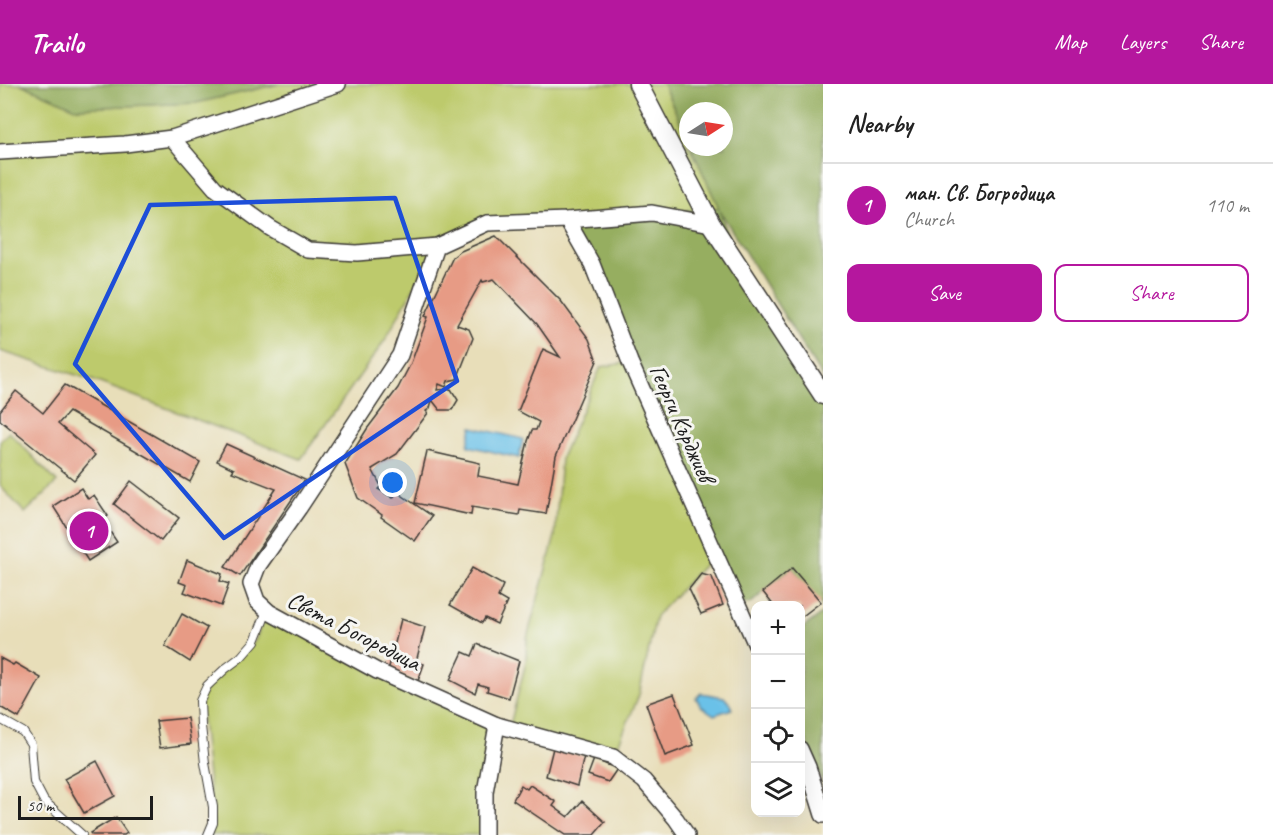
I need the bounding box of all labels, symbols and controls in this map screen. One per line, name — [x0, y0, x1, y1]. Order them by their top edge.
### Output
text: Trailo — [30, 25, 84, 60]
text: Map — [1054, 29, 1087, 55]
text: Layers — [1120, 29, 1166, 55]
text: Share — [1199, 29, 1243, 55]
north arrow — [679, 102, 733, 156]
text: Nearby — [847, 107, 912, 140]
text: ман. Св. Богродица — [904, 179, 1054, 207]
text: 1 — [862, 193, 871, 218]
text: 110 m — [1206, 193, 1249, 218]
text: Church — [904, 207, 954, 232]
button: Save — [847, 264, 1042, 322]
button: Share — [1054, 264, 1249, 322]
street label: Георги Кърджиев — [643, 360, 723, 492]
your location — [378, 468, 407, 497]
pin: 1 — [70, 508, 109, 554]
street label: Света Богородица — [282, 585, 427, 678]
map controls — [751, 601, 805, 817]
button: + — [751, 601, 805, 655]
button: − — [751, 655, 805, 709]
button: locate — [751, 709, 805, 763]
button: layers — [751, 763, 805, 817]
scale bar — [18, 793, 153, 820]
text: 50 m — [27, 796, 54, 816]

